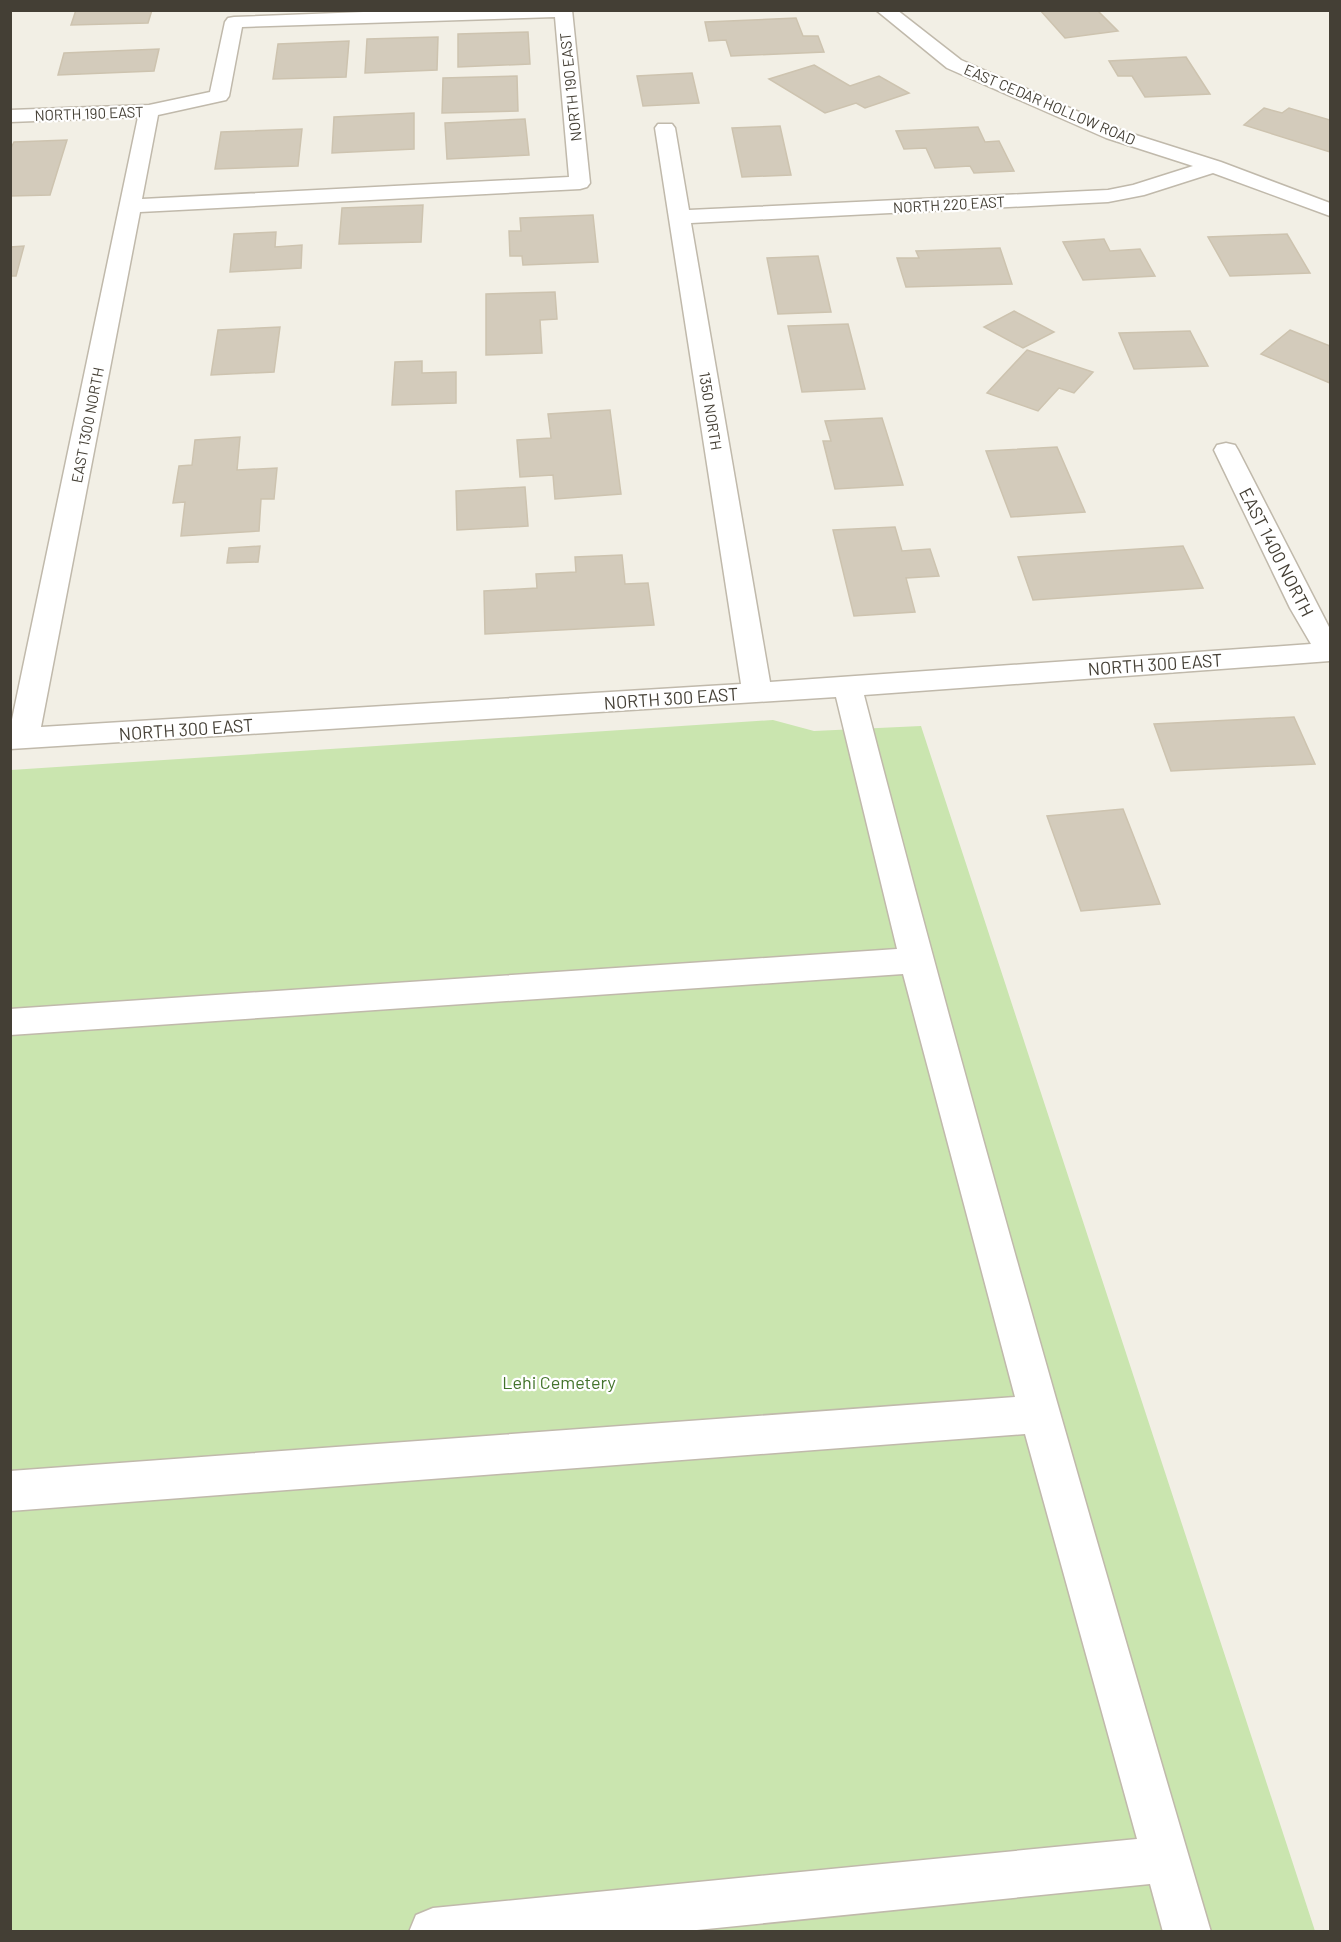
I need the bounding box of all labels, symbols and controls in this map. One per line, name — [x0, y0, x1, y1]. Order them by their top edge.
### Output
street label: NORTH 190 EAST — [555, 32, 585, 142]
street label: EAST CEDAR HOLLOW ROAD — [962, 60, 1138, 148]
street label: NORTH 190 EAST — [34, 102, 144, 124]
street label: NORTH 220 EAST — [893, 192, 1005, 216]
street label: EAST 1300 NORTH — [67, 366, 107, 484]
street label: 1350 NORTH — [696, 371, 726, 451]
street label: EAST 1400 NORTH — [1235, 484, 1319, 620]
street label: NORTH 300 EAST — [1087, 648, 1223, 680]
street label: NORTH 300 EAST — [603, 682, 739, 714]
street label: NORTH 300 EAST — [118, 713, 254, 745]
park label: Lehi Cemetery — [502, 1371, 616, 1393]

